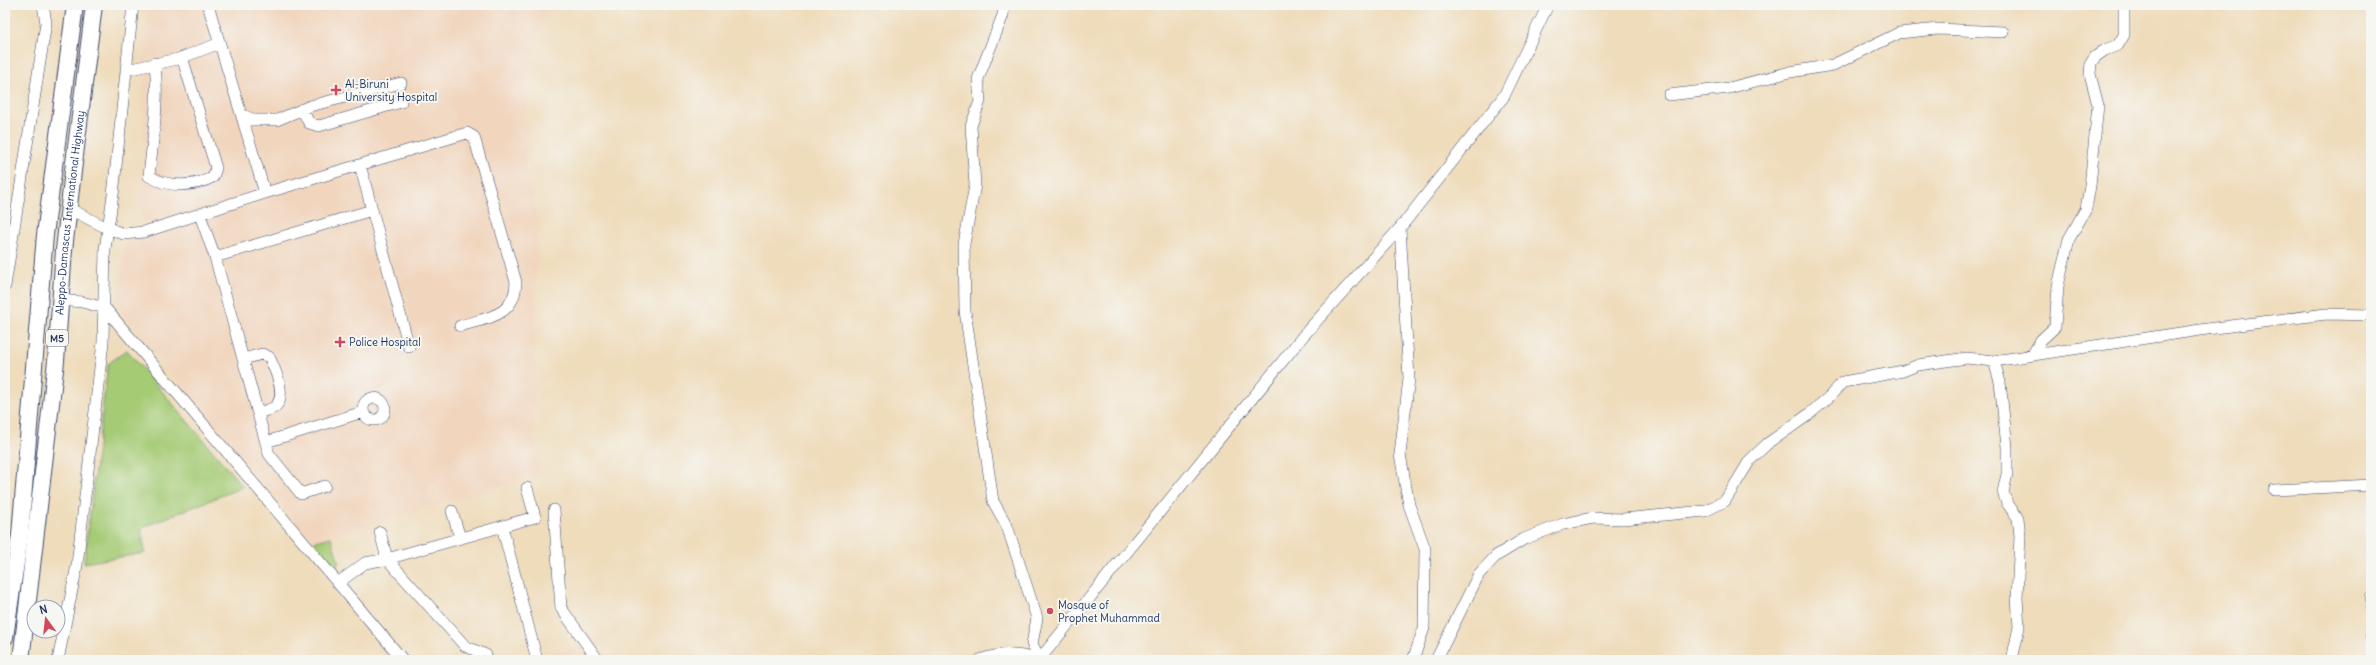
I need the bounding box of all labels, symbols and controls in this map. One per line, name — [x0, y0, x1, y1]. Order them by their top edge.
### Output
place label: Al-Biruni University Hospital — [345, 77, 437, 104]
marker: Al-Biruni University Hospital — [330, 84, 342, 96]
street label: Aleppo-Damascus International Highway — [52, 110, 88, 315]
road number: M5 — [46, 330, 68, 346]
place label: Police Hospital — [349, 335, 421, 349]
marker: Police Hospital — [334, 336, 346, 348]
place label: Mosque of Prophet Muhammad — [1058, 598, 1160, 625]
north arrow — [26, 599, 66, 639]
text: N — [38, 602, 49, 617]
marker: Mosque of Prophet Muhammad — [1045, 606, 1055, 616]

